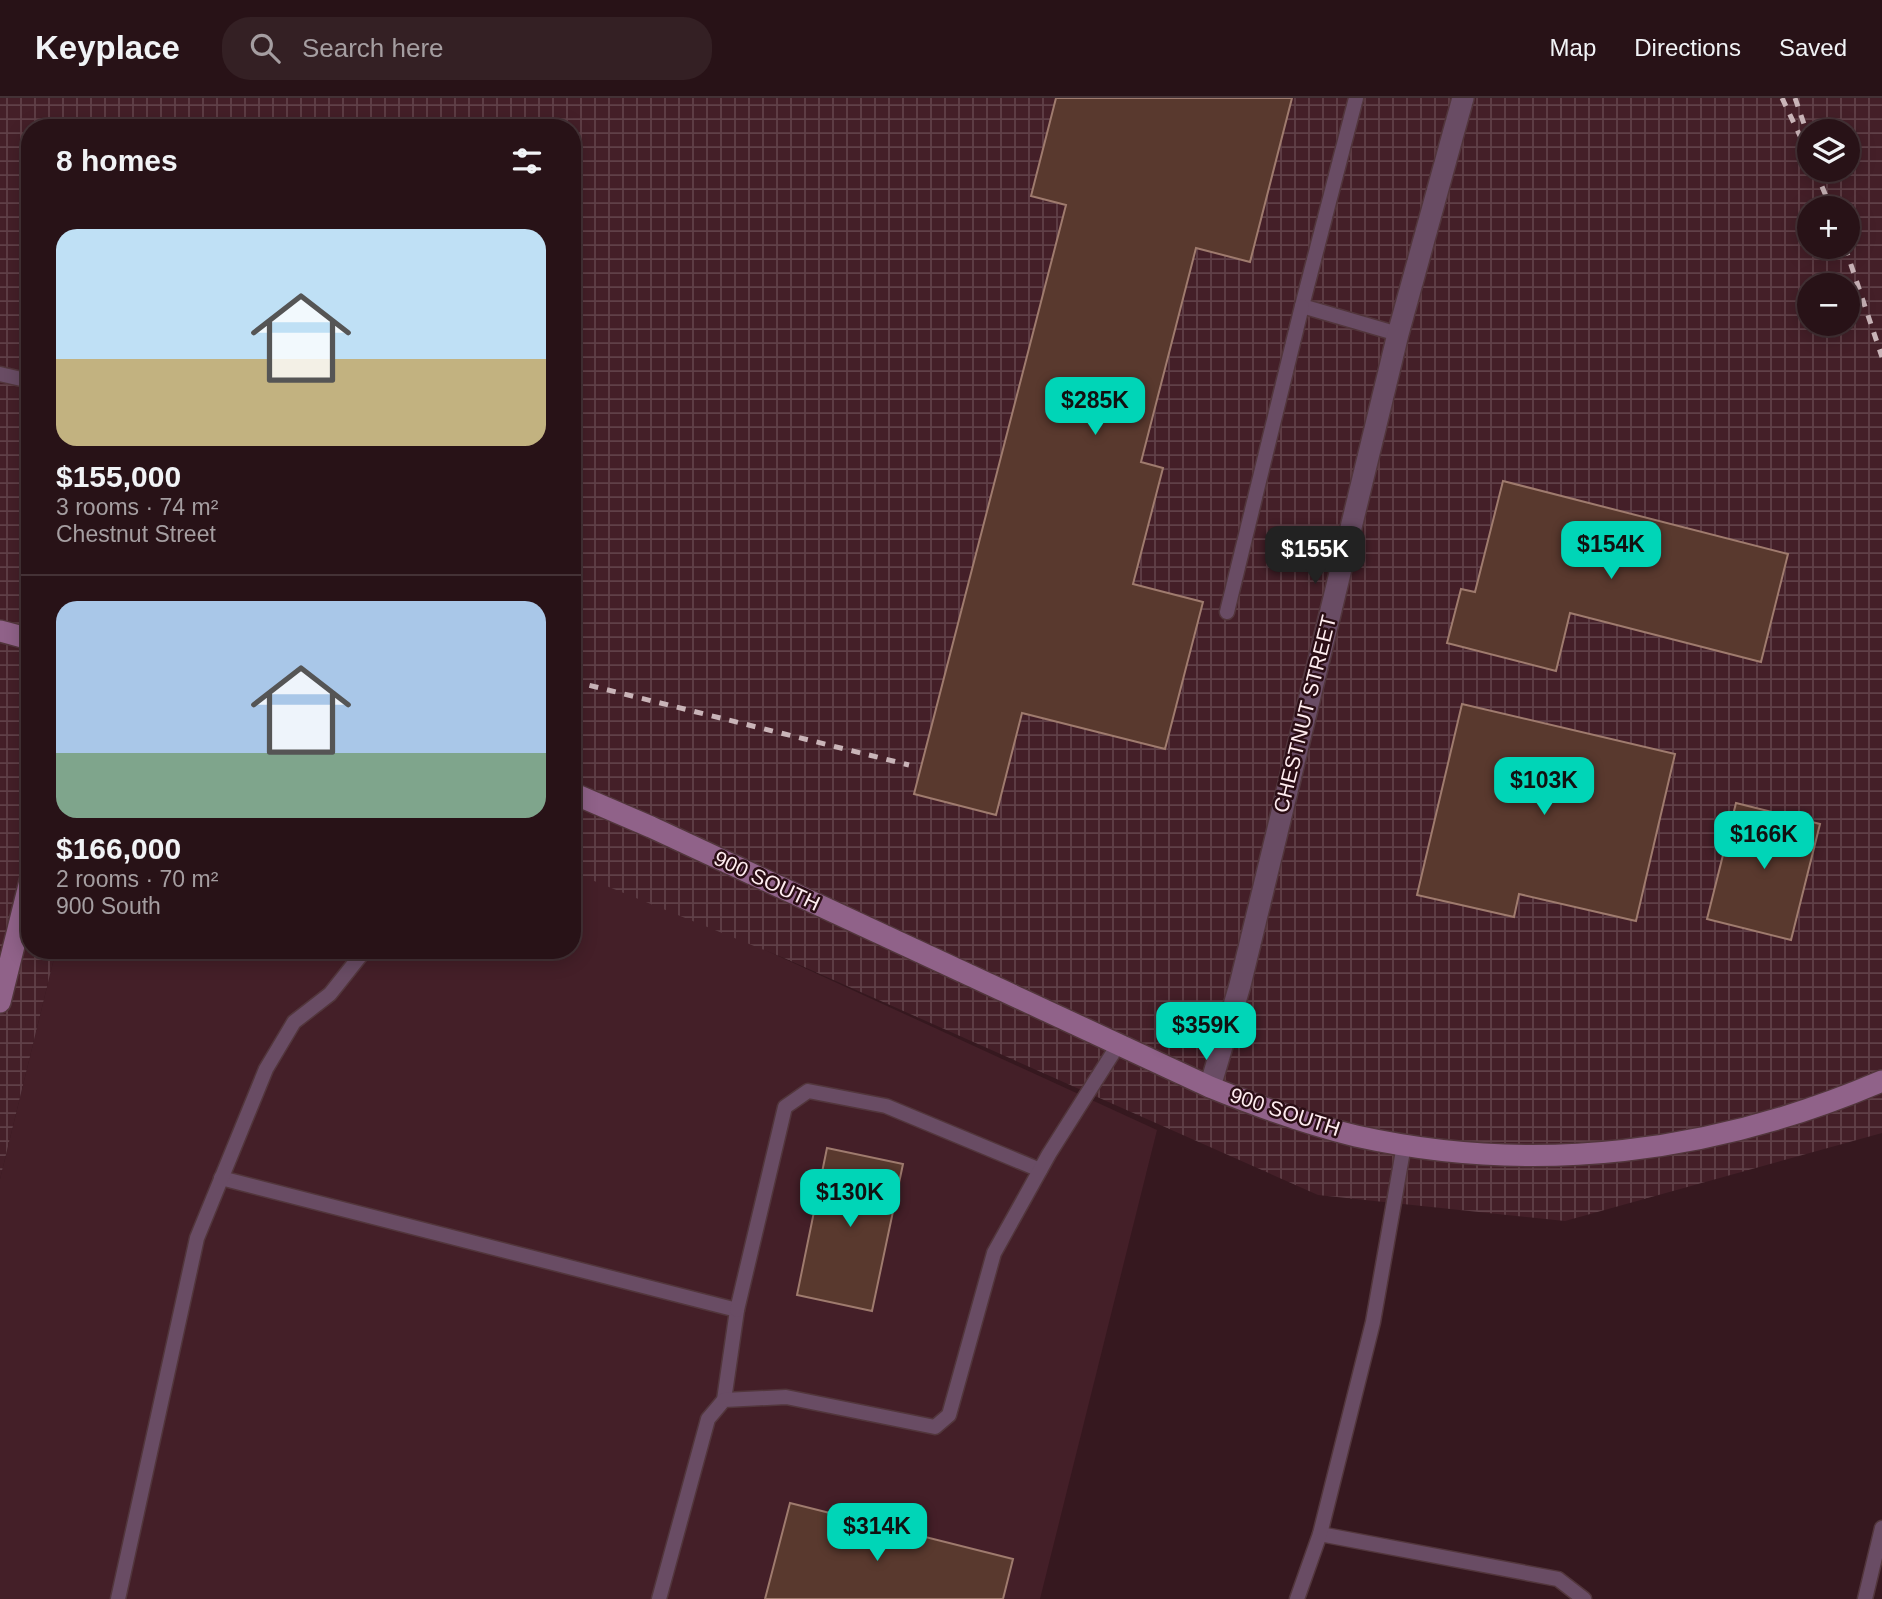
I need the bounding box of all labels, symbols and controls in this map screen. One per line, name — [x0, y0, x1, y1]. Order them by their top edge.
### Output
search box — [222, 17, 712, 80]
text: Keyplace — [35, 29, 180, 66]
icon: search — [246, 29, 284, 67]
text: Search here — [302, 33, 444, 63]
text: Map — [1550, 34, 1596, 61]
text: Directions — [1634, 34, 1741, 61]
text: Saved — [1779, 34, 1847, 61]
map controls — [1797, 119, 1860, 336]
button: layers — [1797, 119, 1860, 182]
icon: filters — [508, 142, 546, 180]
text: 8 homes — [56, 144, 178, 177]
button: + — [1797, 196, 1860, 259]
button: − — [1797, 273, 1860, 336]
icon: home — [238, 275, 364, 401]
pin: $285K — [1046, 378, 1144, 437]
text: $285K — [1061, 387, 1129, 413]
text: $155,000 — [56, 460, 181, 493]
text: 3 rooms · 74 m² — [56, 494, 218, 520]
text: Chestnut Street — [56, 521, 216, 547]
pin: $154K — [1562, 522, 1660, 581]
pin: $155K — [1266, 526, 1364, 586]
text: $154K — [1577, 531, 1645, 557]
text: $155K — [1281, 536, 1349, 562]
street label: CHESTNUT STREET — [1269, 613, 1340, 815]
icon: home — [238, 647, 364, 773]
pin: $103K — [1495, 758, 1593, 817]
text: $103K — [1510, 767, 1578, 793]
pin: $166K — [1715, 812, 1813, 871]
text: $166K — [1730, 821, 1798, 847]
text: $166,000 — [56, 832, 181, 865]
street label: 900 SOUTH — [711, 846, 824, 915]
text: 2 rooms · 70 m² — [56, 866, 218, 892]
text: 900 South — [56, 893, 161, 919]
pin: $359K — [1157, 1002, 1255, 1062]
text: $359K — [1172, 1012, 1240, 1038]
street label: 900 SOUTH — [1227, 1083, 1343, 1140]
pin: $130K — [801, 1170, 899, 1229]
text: $130K — [816, 1179, 884, 1205]
pin: $314K — [828, 1504, 926, 1563]
text: $314K — [843, 1513, 911, 1539]

